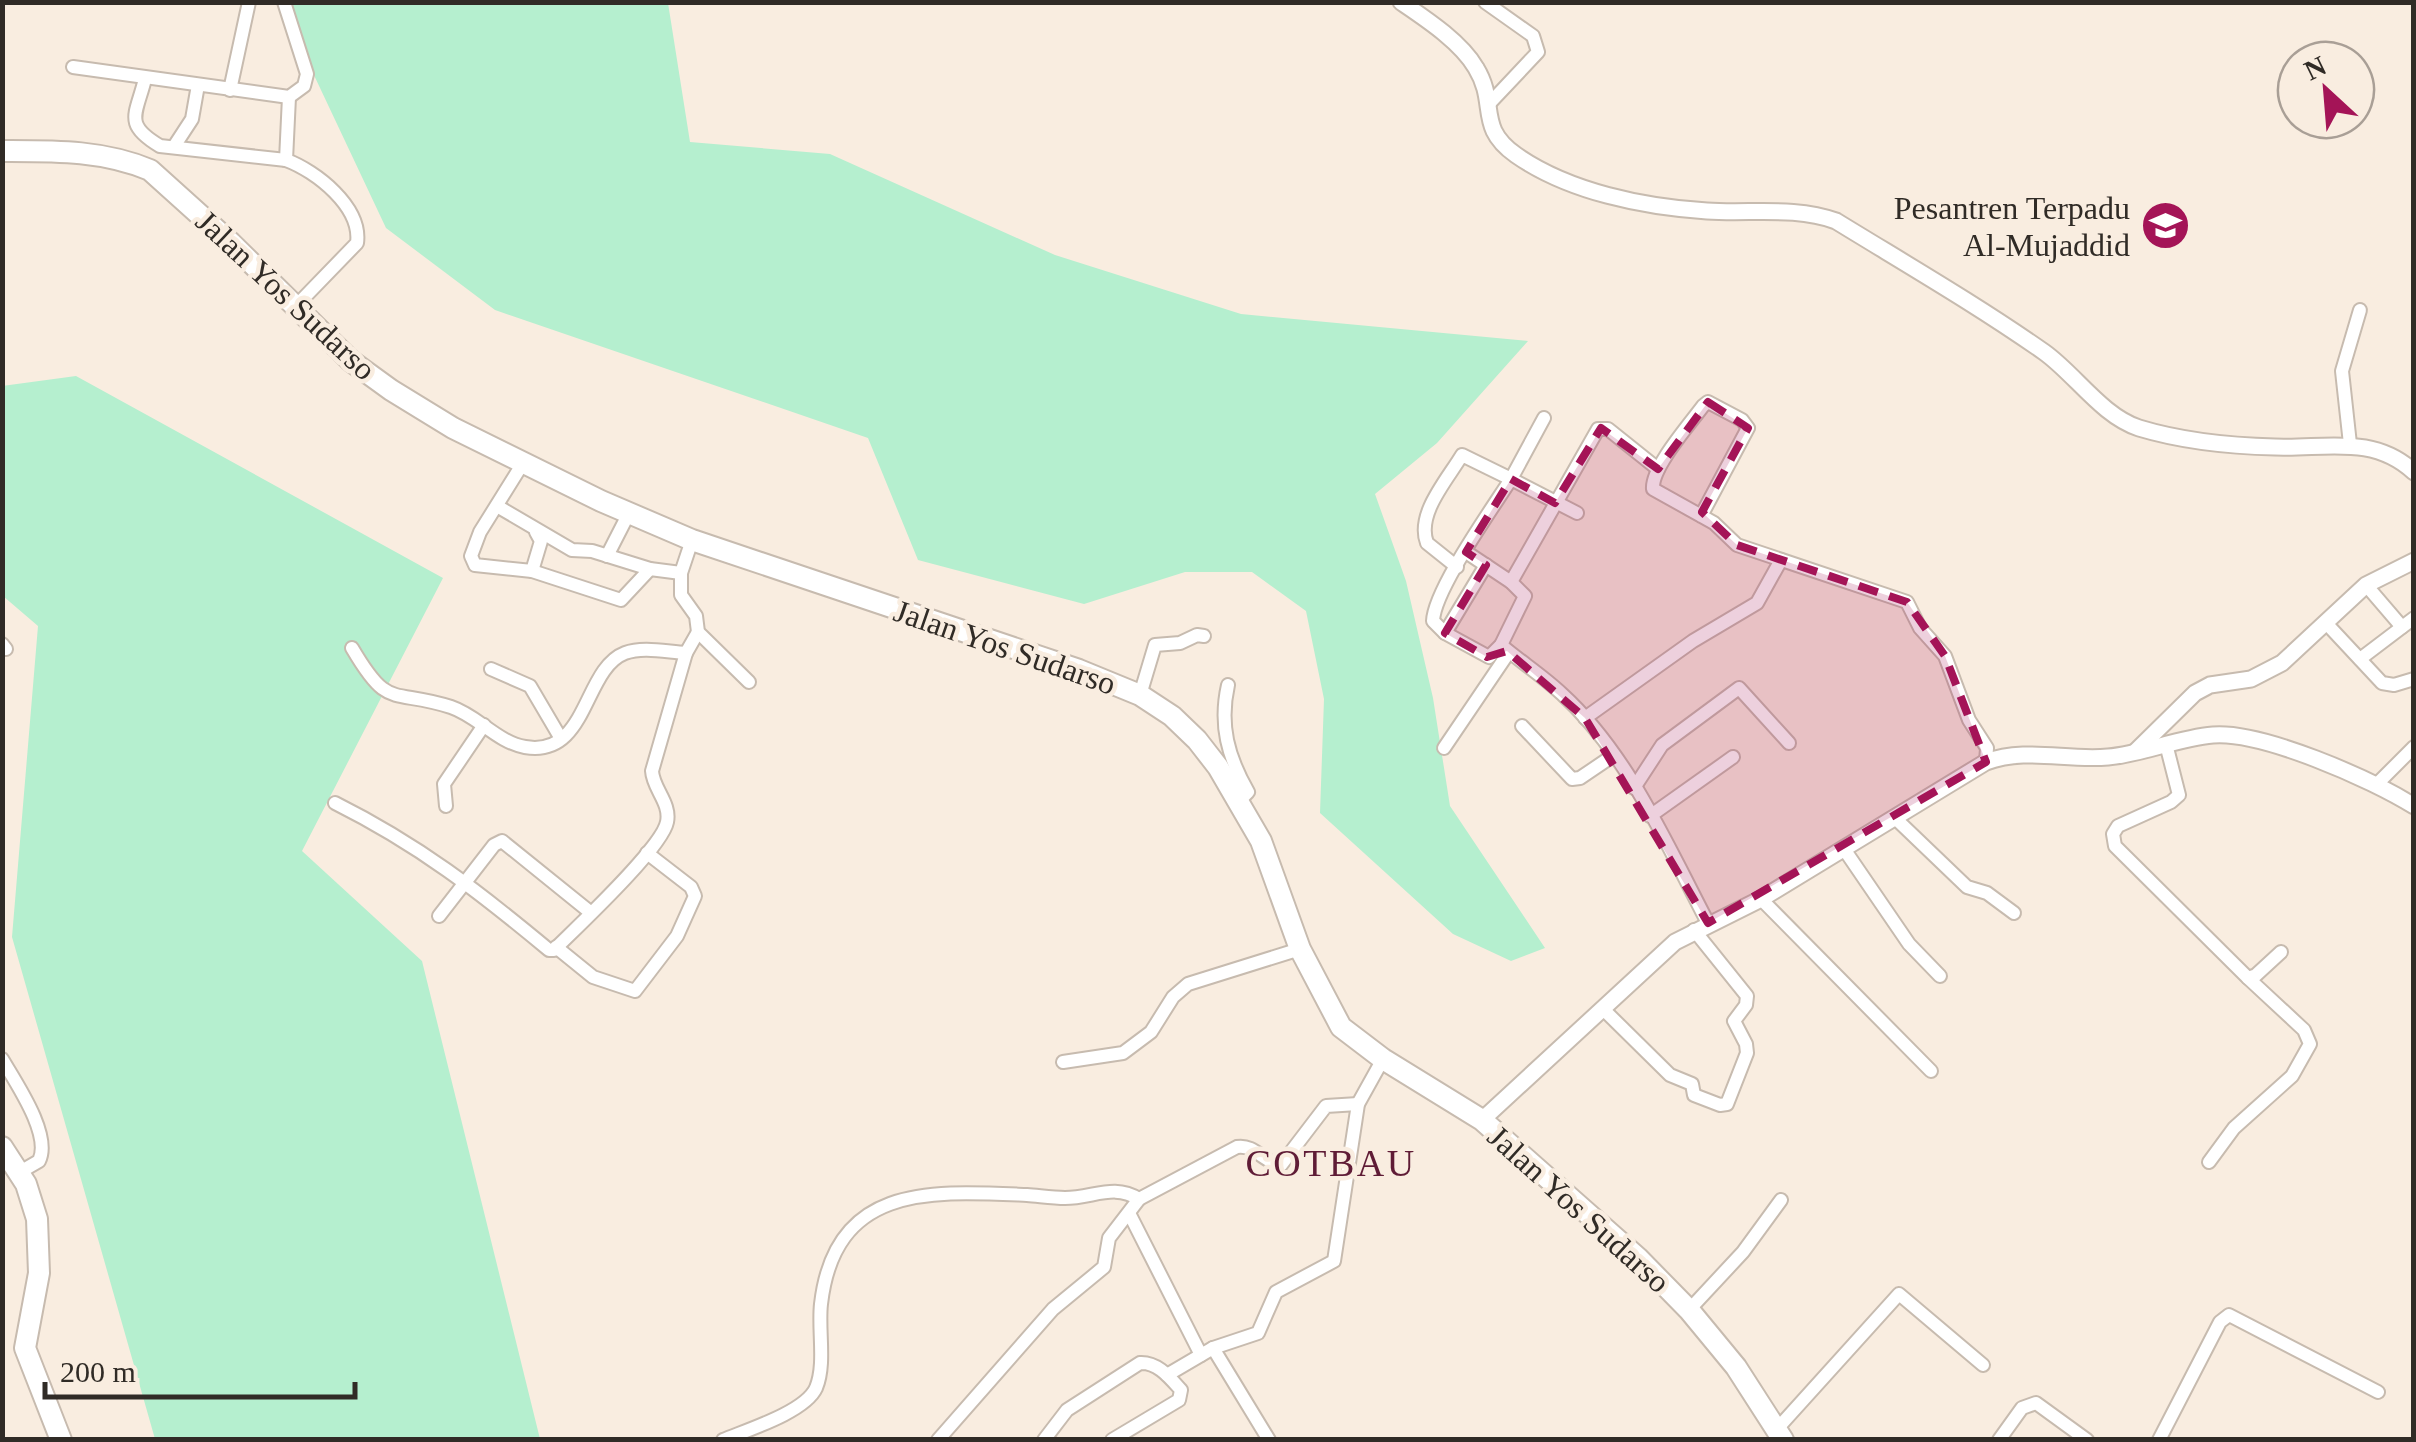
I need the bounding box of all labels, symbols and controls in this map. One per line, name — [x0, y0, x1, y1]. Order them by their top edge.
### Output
north arrow — [2276, 40, 2376, 140]
text: N — [2299, 50, 2331, 86]
place label: Pesantren Terpadu Al-Mujaddid — [1894, 190, 2130, 263]
school or university icon: Pesantren Terpadu Al-Mujaddid — [2139, 200, 2191, 252]
street label: Jalan Yos Sudarso — [189, 203, 383, 387]
street label: Jalan Yos Sudarso — [889, 592, 1121, 702]
street label: Jalan Yos Sudarso — [1481, 1118, 1677, 1300]
district label: COTBAU — [1245, 1142, 1417, 1184]
scale bar — [45, 1337, 355, 1399]
text: 200 m — [60, 1355, 136, 1388]

